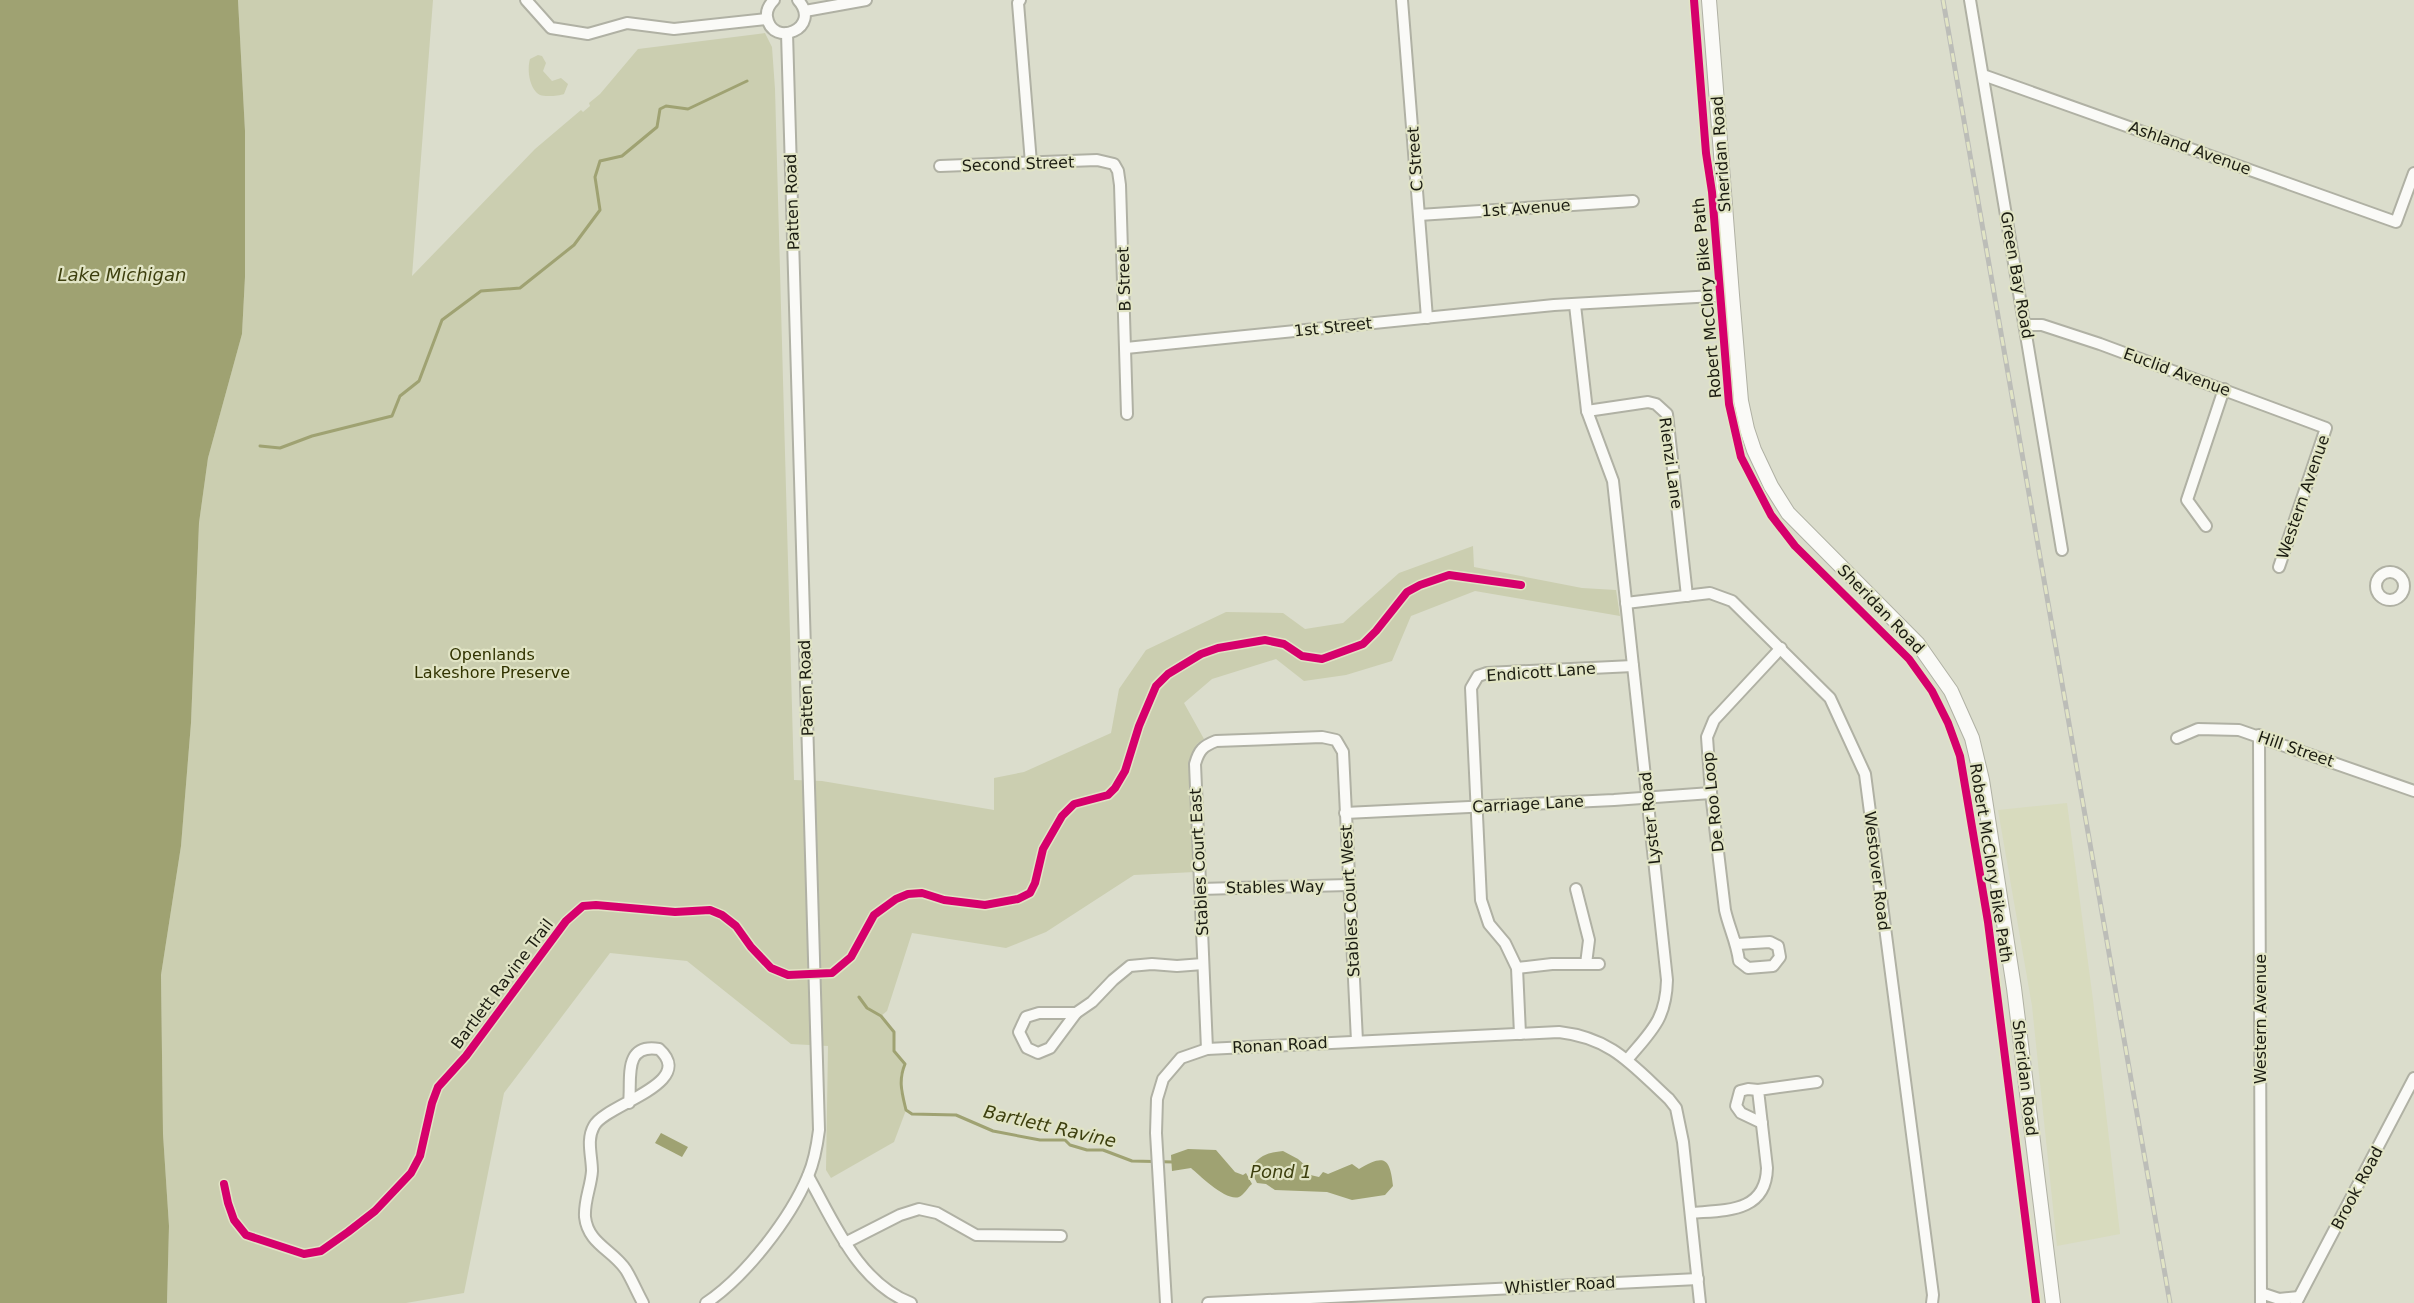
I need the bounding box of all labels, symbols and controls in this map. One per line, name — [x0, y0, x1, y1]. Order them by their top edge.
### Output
street label: Sheridan Road — [1707, 95, 1735, 213]
street label: Ashland Avenue — [2126, 117, 2254, 179]
street label: C Street — [1403, 126, 1427, 192]
street label: Patten Road — [781, 153, 803, 251]
street label: Second Street — [961, 153, 1075, 175]
street label: 1st Avenue — [1481, 195, 1571, 221]
street label: Robert McClory Bike Path — [1689, 197, 1725, 399]
street label: Green Bay Road — [1996, 210, 2038, 340]
street label: B Street — [1113, 246, 1135, 312]
water label: Lake Michigan — [58, 264, 186, 285]
street label: 1st Street — [1293, 313, 1373, 341]
street label: Euclid Avenue — [2121, 344, 2233, 400]
street label: Rienzi Lane — [1655, 416, 1687, 510]
street label: Western Avenue — [2273, 432, 2333, 562]
street label: Sheridan Road — [1834, 560, 1928, 658]
street label: Patten Road — [795, 639, 817, 737]
park label: Openlands Lakeshore Preserve — [414, 645, 570, 682]
street label: Endicott Lane — [1486, 659, 1596, 685]
street label: Hill Street — [2256, 727, 2336, 771]
street label: De Roo Loop — [1698, 751, 1728, 853]
street label: Robert McClory Bike Path — [1966, 762, 2016, 964]
street label: Lyster Road — [1636, 771, 1664, 865]
street label: Stables Court East — [1186, 788, 1212, 936]
street label: Carriage Lane — [1472, 792, 1584, 816]
street label: Westover Road — [1860, 810, 1894, 932]
street label: Stables Court West — [1337, 824, 1363, 978]
street label: Stables Way — [1226, 877, 1324, 897]
street label: Bartlett Ravine Trail — [447, 915, 557, 1053]
street label: Western Avenue — [2251, 954, 2270, 1084]
street label: Sheridan Road — [2008, 1019, 2042, 1137]
street label: Ronan Road — [1232, 1033, 1328, 1057]
water label: Bartlett Ravine — [982, 1101, 1118, 1151]
street label: Brook Road — [2327, 1143, 2387, 1233]
water label: Pond 1 — [1250, 1161, 1312, 1182]
street label: Whistler Road — [1504, 1273, 1616, 1297]

